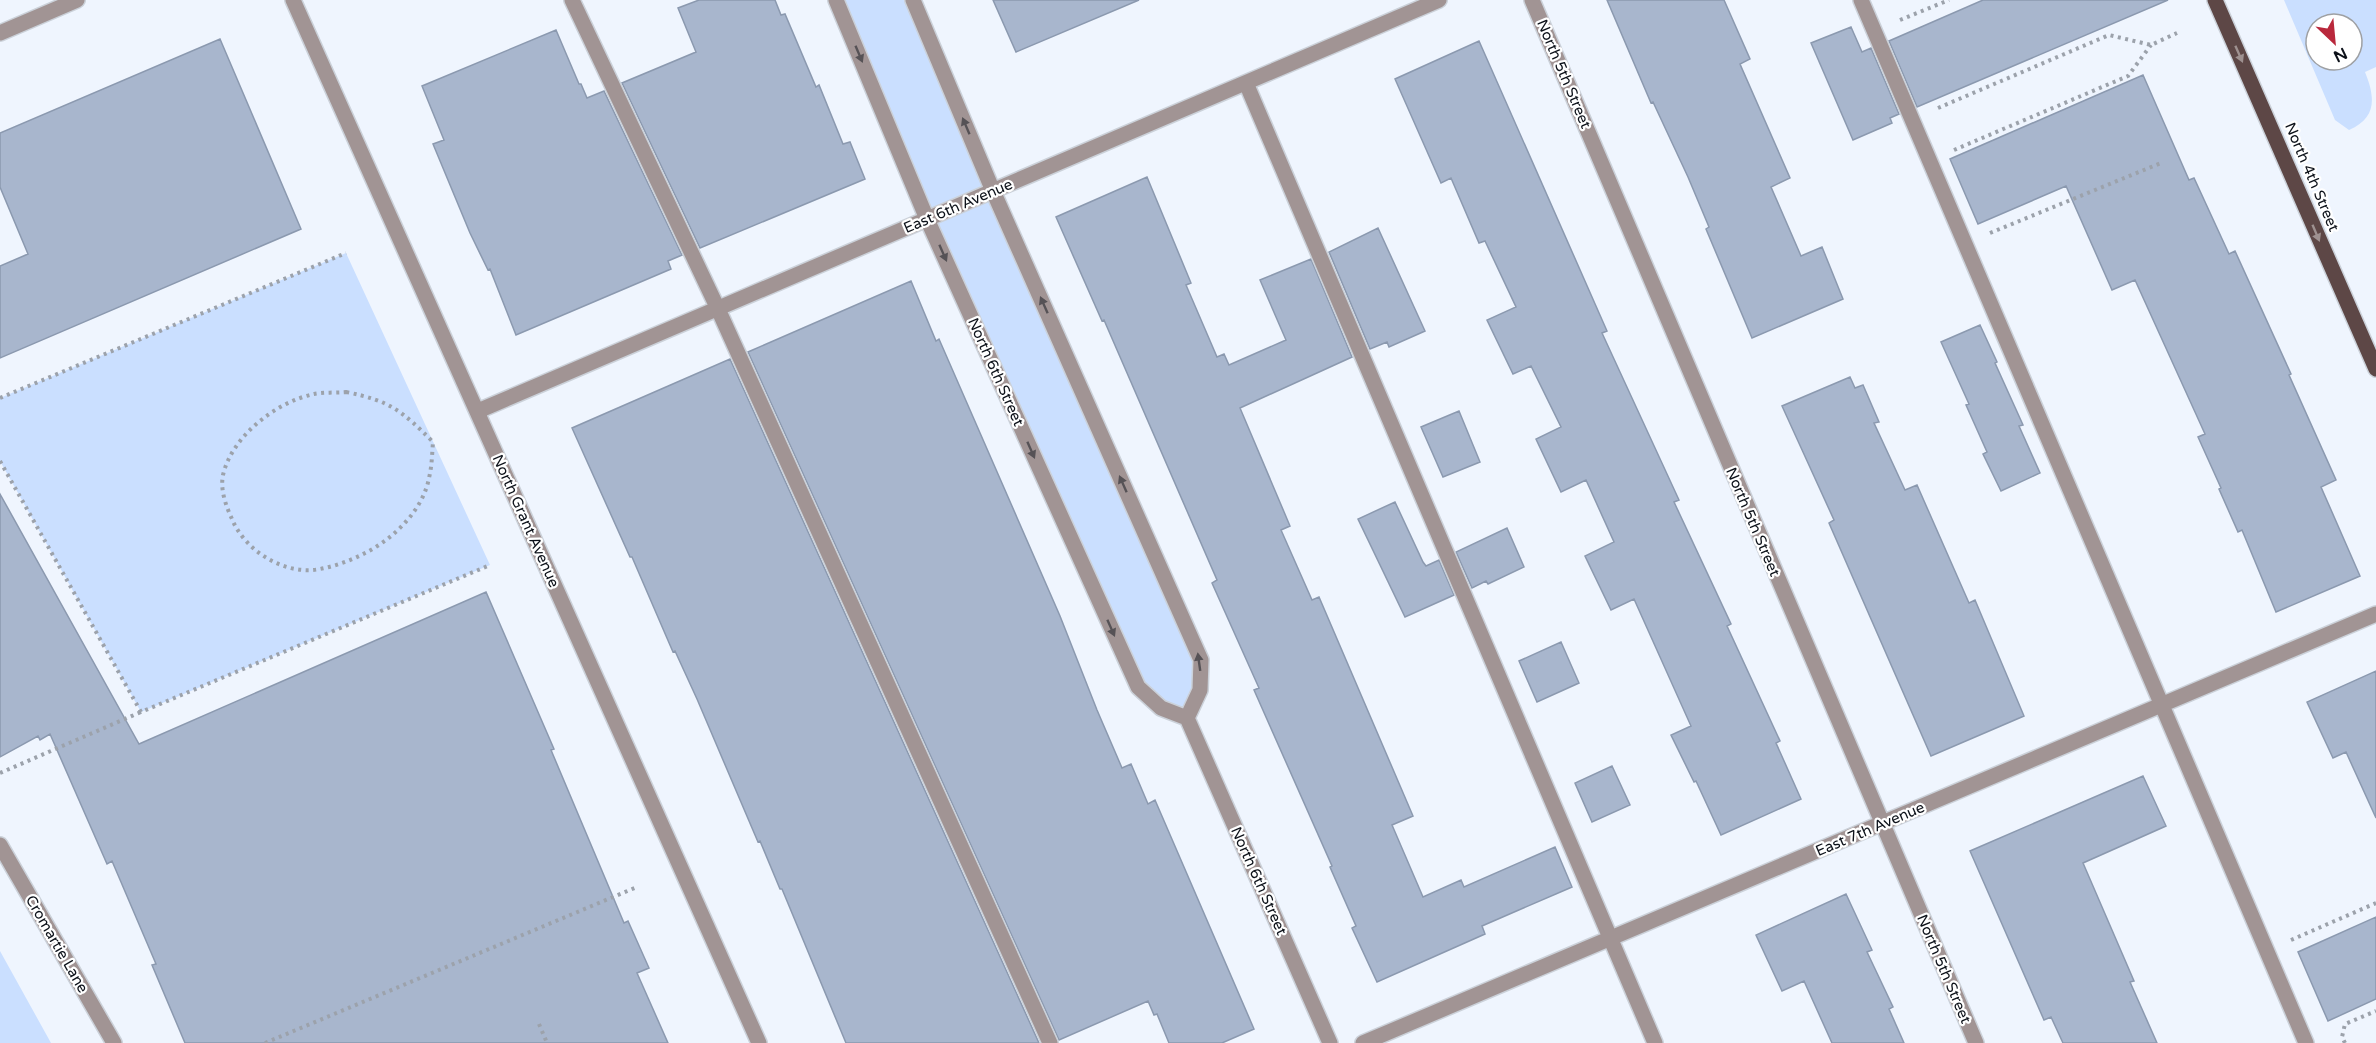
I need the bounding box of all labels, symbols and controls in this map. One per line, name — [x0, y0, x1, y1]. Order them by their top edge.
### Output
north arrow — [2304, 12, 2364, 72]
street label: North 5th Street — [1533, 17, 1595, 131]
text: N — [2330, 43, 2350, 66]
one-way arrow — [855, 45, 864, 63]
one-way arrow — [2234, 45, 2244, 63]
one-way arrow — [961, 117, 971, 135]
street label: North 4th Street — [2281, 120, 2343, 234]
street label: East 6th Avenue — [901, 175, 1015, 237]
one-way arrow — [2312, 224, 2321, 241]
one-way arrow — [938, 244, 948, 262]
one-way arrow — [1039, 297, 1048, 314]
street label: North 6th Street — [964, 315, 1028, 429]
one-way arrow — [1027, 441, 1036, 459]
street label: North Grant Avenue — [489, 452, 563, 590]
street label: North 5th Street — [1722, 465, 1784, 579]
one-way arrow — [1118, 475, 1127, 492]
one-way arrow — [1107, 619, 1116, 637]
one-way arrow — [1194, 653, 1203, 672]
street label: East 7th Avenue — [1813, 798, 1927, 860]
street label: North 6th Street — [1227, 824, 1291, 938]
street label: Cromartie Lane — [22, 892, 92, 996]
street label: North 5th Street — [1913, 912, 1975, 1026]

